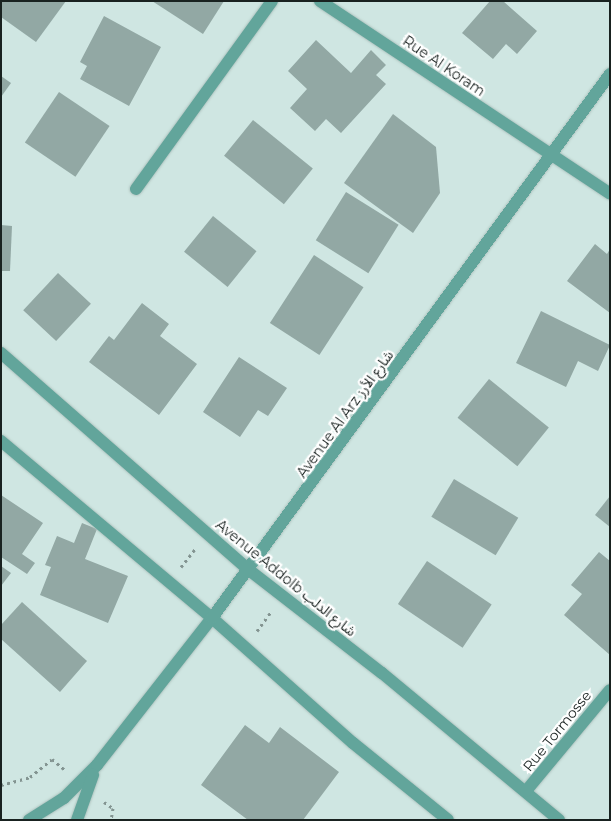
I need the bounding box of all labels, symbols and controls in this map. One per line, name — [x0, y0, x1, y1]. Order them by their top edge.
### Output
street label: Rue Al Koram — [400, 32, 488, 100]
street label: Avenue Al Arz شارع الأرز — [293, 347, 397, 481]
street label: Avenue Addolb شارع الدلب — [213, 516, 359, 640]
street label: Rue Tormosse — [519, 687, 595, 775]

